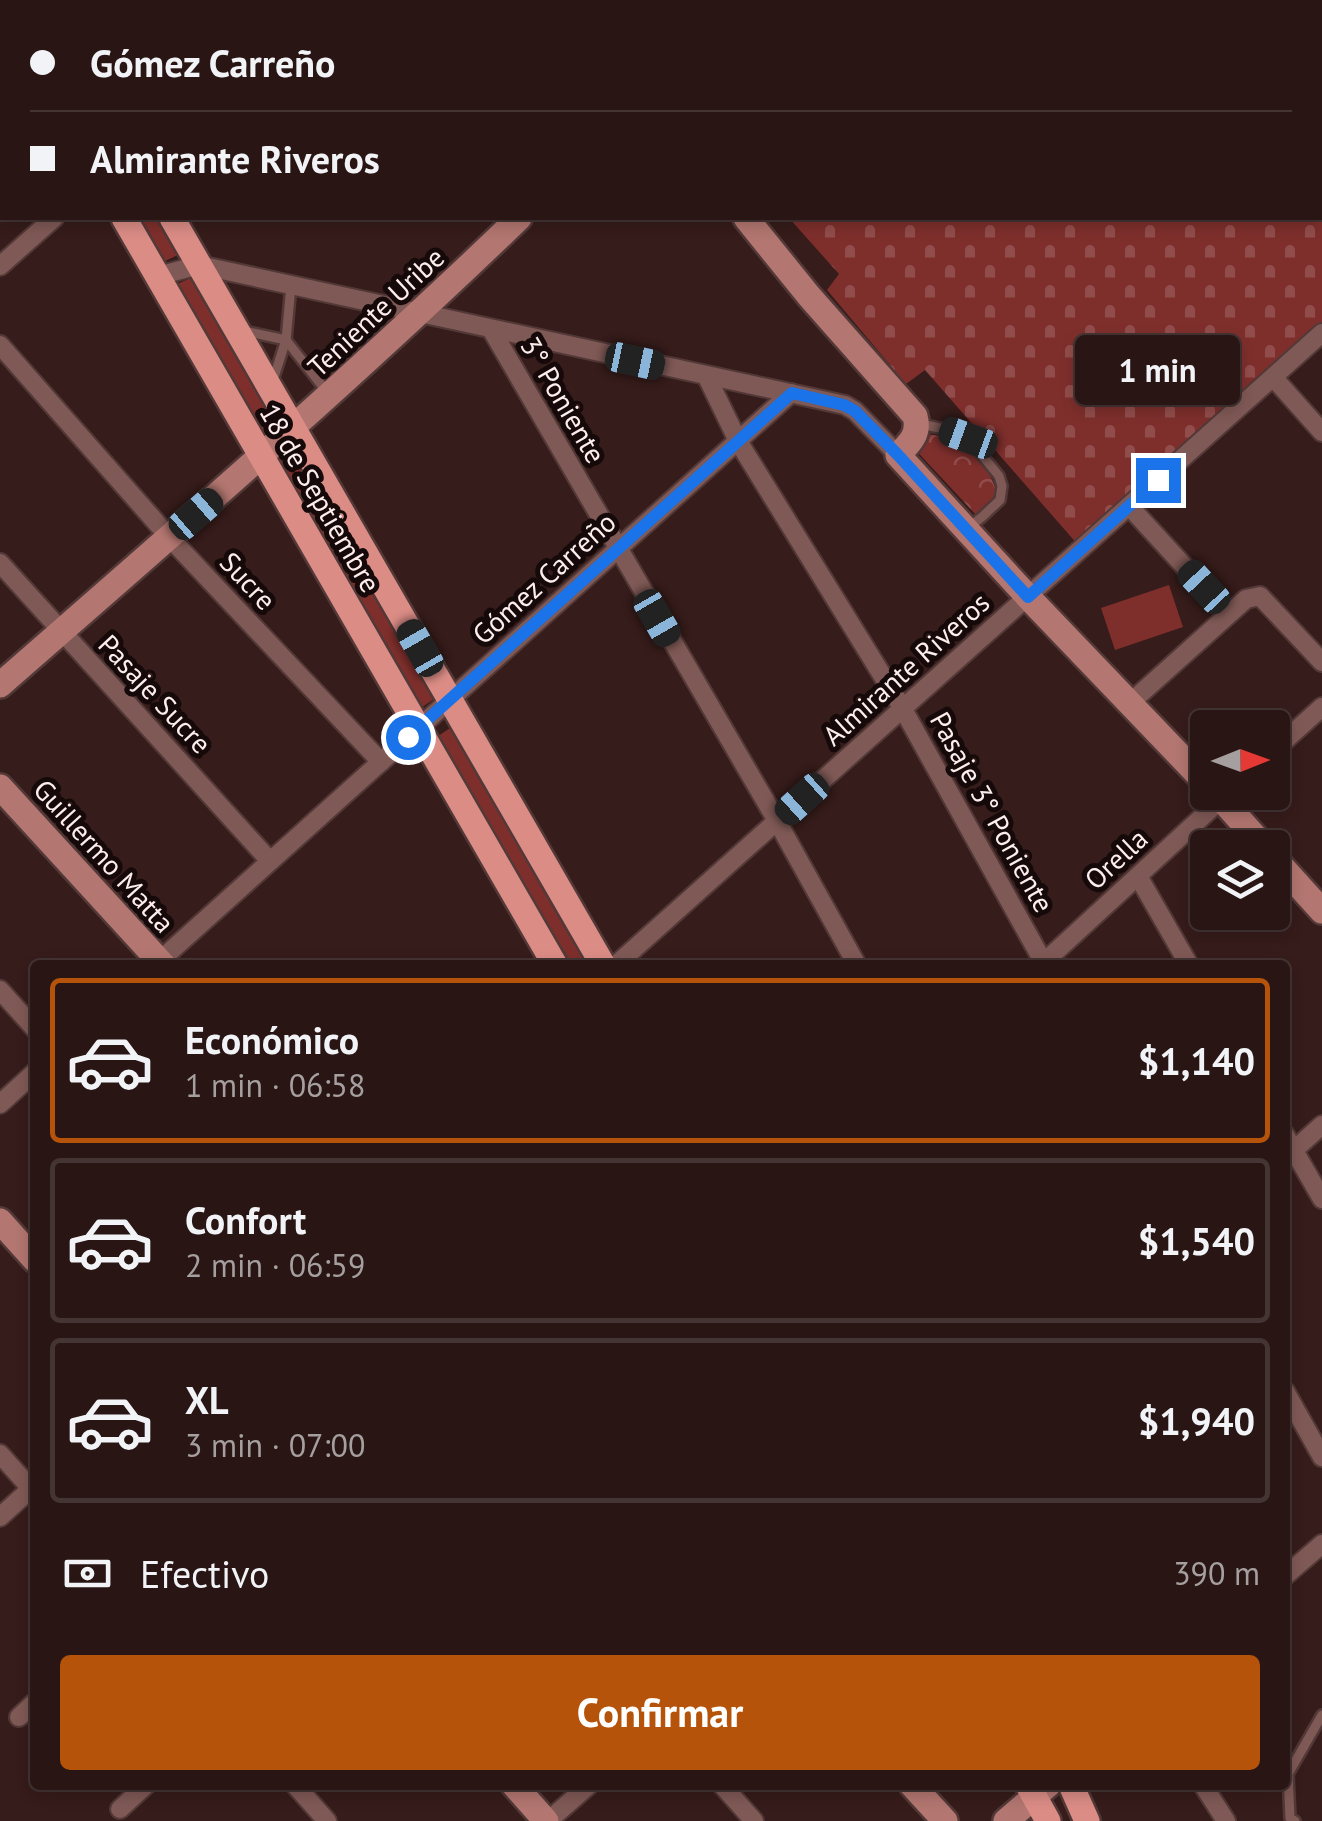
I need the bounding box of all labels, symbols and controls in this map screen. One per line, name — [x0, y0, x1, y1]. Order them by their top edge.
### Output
text: Gómez Carreño — [90, 38, 335, 87]
text: Almirante Riveros — [90, 134, 380, 183]
street label: Teniente Uribe — [299, 239, 452, 385]
street label: 3° Poniente — [512, 330, 614, 470]
callout: 1 min — [1076, 335, 1240, 405]
car — [603, 340, 667, 382]
text: 1 min — [1118, 349, 1197, 391]
street label: 18 de Septiembre — [251, 397, 389, 599]
car — [935, 414, 1001, 462]
route end — [1136, 458, 1181, 503]
car — [164, 483, 228, 545]
street label: Gómez Carreño — [464, 503, 623, 652]
street label: Sucre — [212, 544, 285, 618]
car — [1173, 555, 1235, 619]
street label: Almirante Riveros — [814, 584, 997, 753]
car — [629, 585, 685, 651]
car — [392, 615, 448, 681]
street label: Pasaje Sucre — [91, 626, 220, 761]
street label: Pasaje 3° Poniente — [922, 705, 1063, 918]
north arrow — [1190, 710, 1290, 810]
map controls — [1190, 710, 1290, 930]
route start — [386, 715, 431, 760]
car — [770, 768, 834, 830]
street label: Guillermo Matta — [26, 771, 183, 940]
street label: Orella — [1076, 820, 1155, 897]
button: layers — [1190, 830, 1290, 930]
text: Económico — [185, 1015, 359, 1064]
icon: car — [65, 1016, 155, 1106]
text: $1,140 — [1138, 1036, 1255, 1085]
text: 1 min · 06:58 — [185, 1064, 365, 1106]
text: Confort — [185, 1195, 306, 1244]
icon: car — [65, 1196, 155, 1286]
text: $1,540 — [1138, 1216, 1255, 1265]
text: 2 min · 06:59 — [185, 1244, 365, 1286]
text: XL — [185, 1375, 229, 1424]
icon: car — [65, 1376, 155, 1466]
text: $1,940 — [1138, 1396, 1255, 1445]
text: 3 min · 07:00 — [185, 1424, 365, 1466]
icon: cash — [60, 1546, 115, 1601]
text: Efectivo — [140, 1549, 269, 1598]
text: 390 m — [1173, 1552, 1260, 1594]
button: Confirmar — [60, 1655, 1260, 1770]

